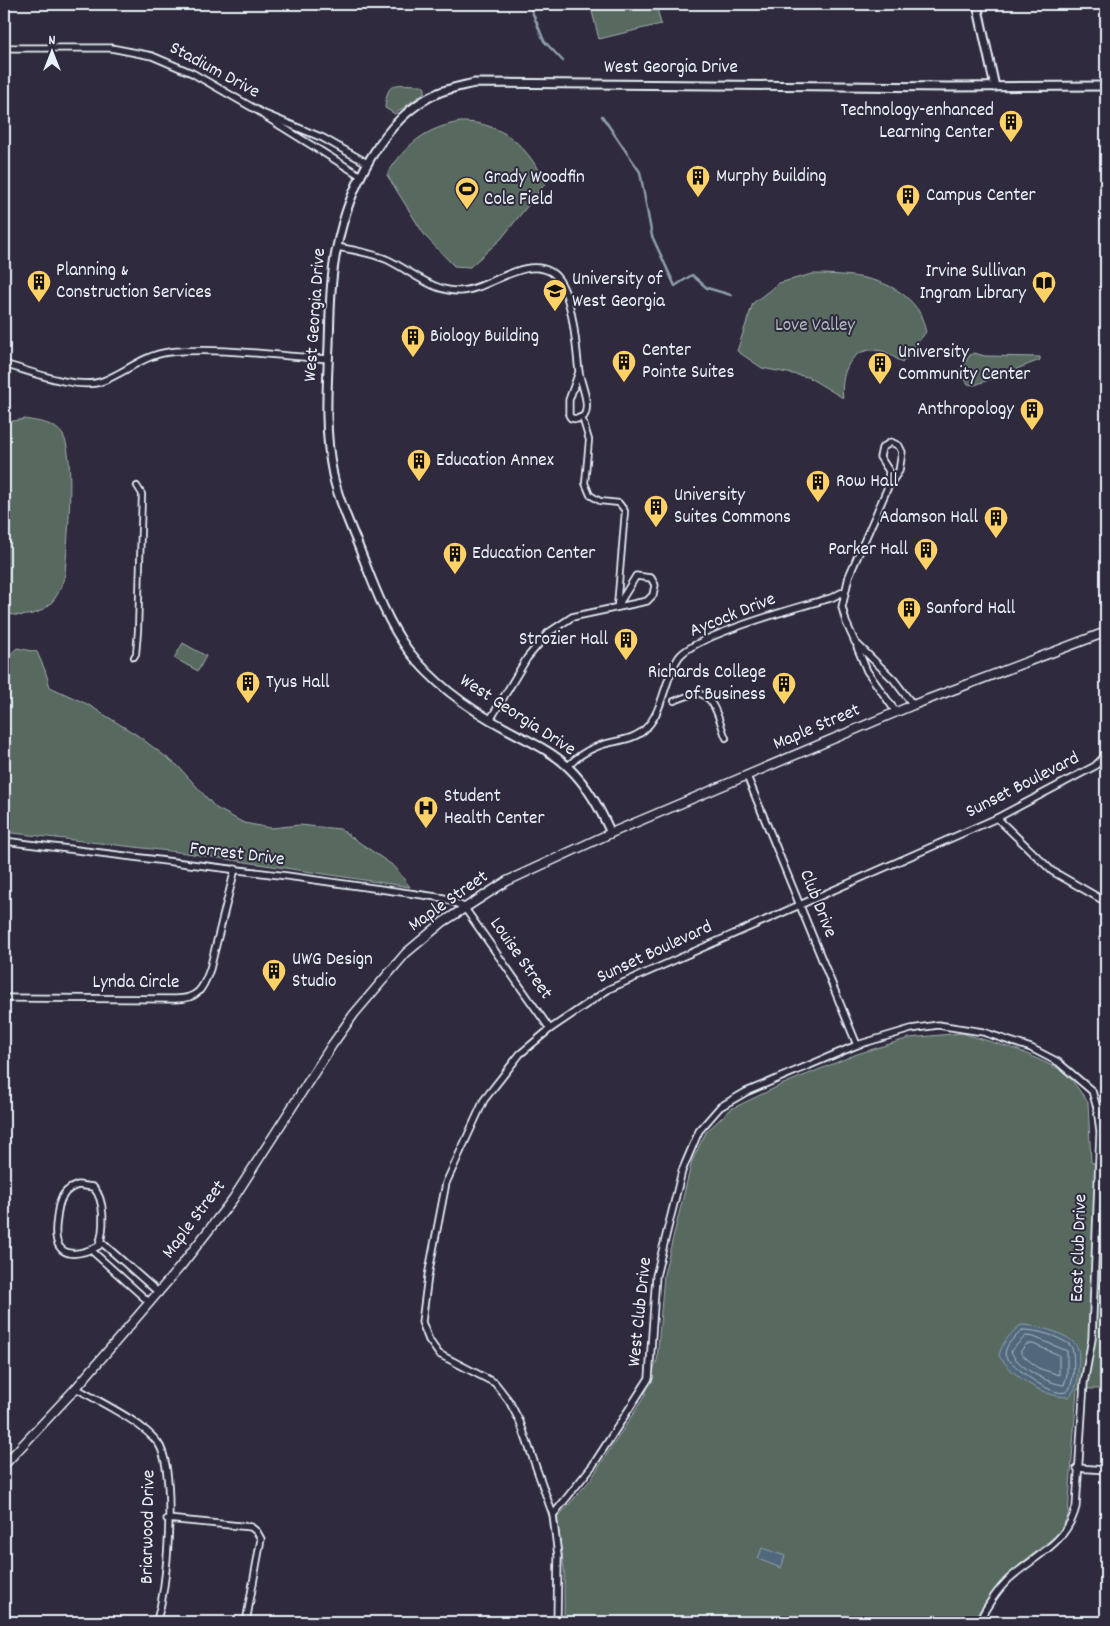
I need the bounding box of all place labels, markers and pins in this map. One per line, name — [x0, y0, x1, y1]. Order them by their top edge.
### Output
place label: Technology-enhanced Learning Center — [841, 98, 994, 147]
building icon: Technology-enhanced Learning Center — [998, 109, 1024, 143]
building icon: Murphy Building — [685, 164, 711, 198]
place label: Murphy Building — [716, 164, 827, 191]
place label: Grady Woodfin Cole Field — [484, 165, 585, 214]
sports icon: Grady Woodfin Cole Field — [454, 176, 480, 210]
building icon: Campus Center — [895, 183, 921, 217]
place label: Campus Center — [926, 183, 1036, 210]
place label: Planning & Construction Services — [56, 258, 212, 307]
place label: Irvine Sullivan Ingram Library — [919, 259, 1026, 308]
place label: University of West Georgia — [572, 267, 666, 316]
building icon: Planning & Construction Services — [26, 269, 52, 303]
library icon: Irvine Sullivan Ingram Library — [1031, 270, 1057, 304]
school or university icon: University of West Georgia — [542, 278, 568, 312]
building icon: Biology Building — [400, 324, 426, 358]
place label: Biology Building — [430, 324, 539, 351]
place label: Center Pointe Suites — [642, 338, 734, 387]
place label: University Community Center — [898, 340, 1030, 389]
building icon: Center Pointe Suites — [611, 349, 637, 383]
building icon: University Community Center — [867, 351, 893, 385]
place label: Anthropology — [917, 397, 1014, 424]
building icon: Anthropology — [1019, 397, 1045, 431]
building icon: Education Annex — [406, 448, 432, 482]
place label: Education Annex — [436, 448, 554, 475]
building icon: Row Hall — [805, 469, 831, 503]
place label: Row Hall — [836, 469, 898, 496]
place label: University Suites Commons — [674, 483, 791, 532]
building icon: University Suites Commons — [643, 494, 669, 528]
place label: Adamson Hall — [879, 505, 978, 532]
building icon: Adamson Hall — [983, 505, 1009, 539]
place label: Parker Hall — [828, 537, 908, 564]
building icon: Parker Hall — [913, 537, 939, 571]
building icon: Education Center — [442, 541, 468, 575]
place label: Education Center — [472, 541, 595, 568]
building icon: Sanford Hall — [896, 596, 922, 630]
place label: Sanford Hall — [926, 596, 1016, 623]
place label: Strozier Hall — [519, 627, 608, 654]
building icon: Strozier Hall — [613, 627, 639, 661]
place label: Richards College of Business — [648, 660, 766, 709]
building icon: Tyus Hall — [235, 670, 261, 704]
place label: Tyus Hall — [266, 670, 330, 697]
building icon: Richards College of Business — [771, 671, 797, 705]
place label: Student Health Center — [444, 784, 545, 833]
hospital icon: Student Health Center — [413, 795, 439, 829]
place label: UWG Design Studio — [292, 947, 373, 996]
building icon: UWG Design Studio — [261, 958, 287, 992]

